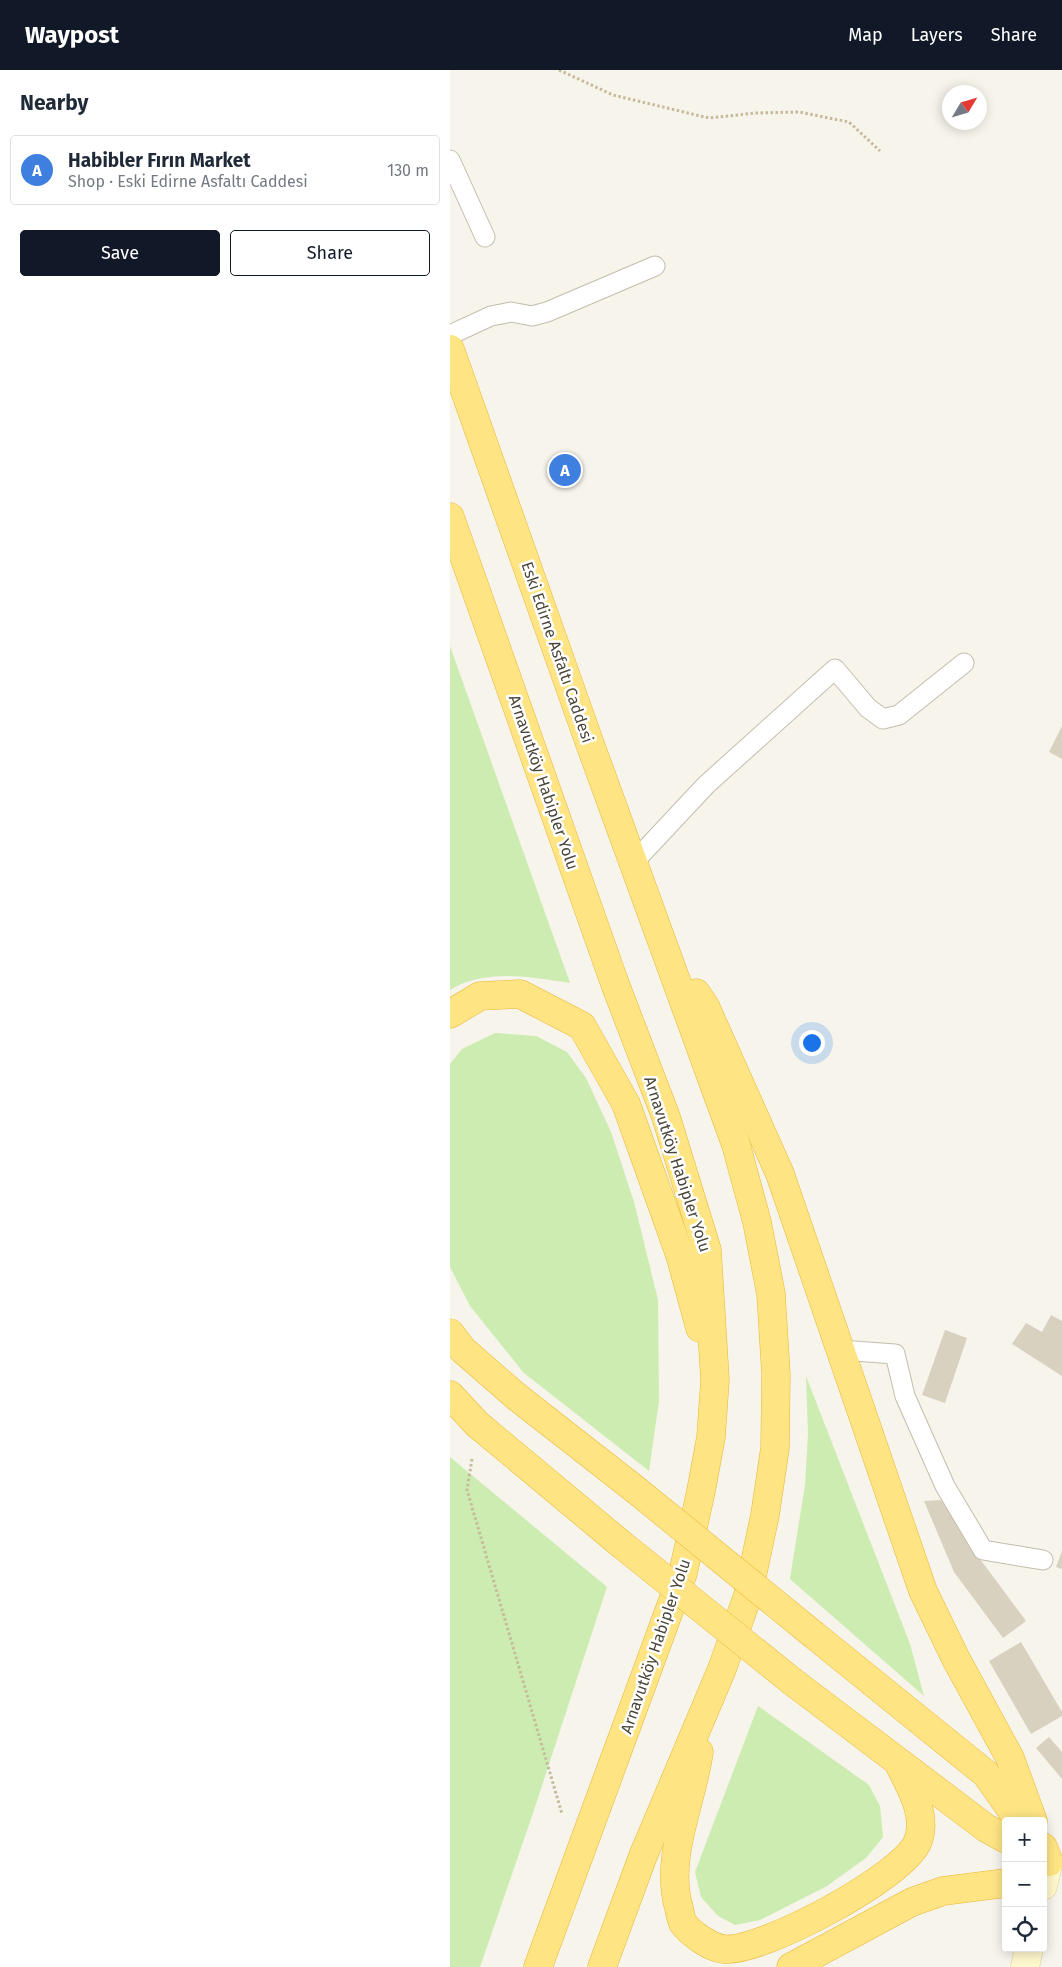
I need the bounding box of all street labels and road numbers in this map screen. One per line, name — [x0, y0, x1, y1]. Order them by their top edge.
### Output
street label: Eski Edirne Asfaltı Caddesi — [518, 559, 598, 745]
street label: Arnavutköy Habipler Yolu — [505, 692, 582, 872]
street label: Arnavutköy Habipler Yolu — [640, 1074, 715, 1254]
street label: Arnavutköy Habipler Yolu — [617, 1556, 694, 1736]

